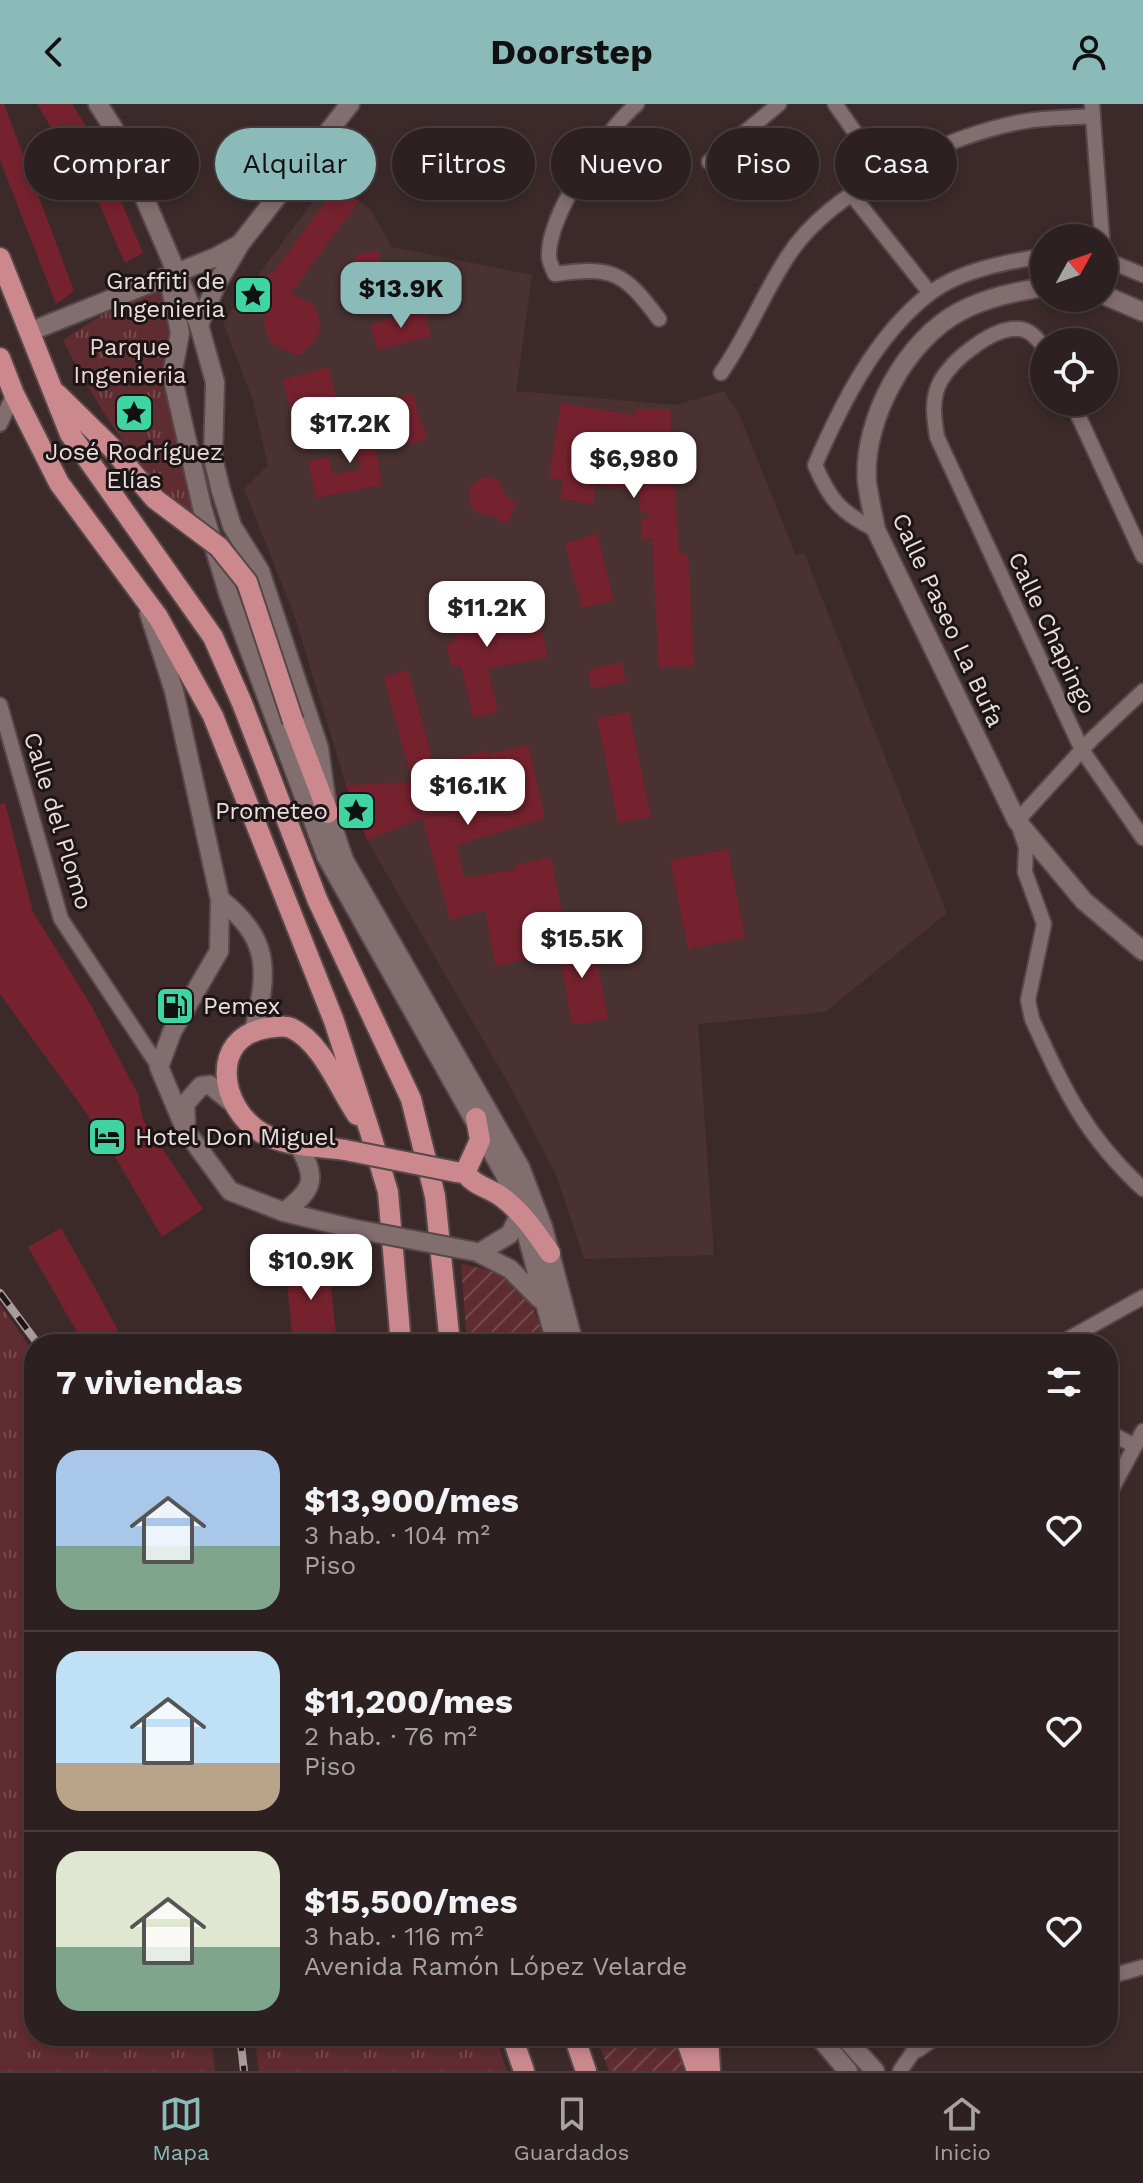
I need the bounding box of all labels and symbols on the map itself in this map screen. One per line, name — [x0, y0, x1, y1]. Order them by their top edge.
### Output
north arrow — [1030, 224, 1118, 312]
pin: $13.9K — [336, 262, 466, 330]
place label: Graffiti de Ingenieria — [106, 267, 225, 323]
place icon: Graffiti de Ingenieria — [232, 274, 274, 316]
park label: Parque Ingenieria — [73, 333, 187, 389]
place icon: José Rodríguez Elías — [113, 392, 155, 434]
pin: $17.2K — [285, 397, 415, 465]
pin: $6,980 — [569, 432, 699, 500]
place label: José Rodríguez Elías — [45, 438, 223, 494]
street label: Calle Paseo La Bufa — [886, 509, 1010, 731]
street label: Calle Chapingo — [1002, 548, 1102, 718]
pin: $11.2K — [422, 581, 552, 649]
street label: Calle del Plomo — [18, 729, 98, 913]
pin: $16.1K — [403, 759, 533, 827]
place icon: Prometeo — [335, 790, 377, 832]
place label: Prometeo — [215, 797, 328, 825]
pin: $15.5K — [517, 912, 647, 980]
fuel station icon: Pemex — [154, 985, 196, 1027]
place label: Pemex — [203, 992, 280, 1020]
hotel icon: Hotel Don Miguel — [86, 1116, 128, 1158]
place label: Hotel Don Miguel — [135, 1123, 336, 1151]
pin: $10.9K — [246, 1234, 376, 1302]

